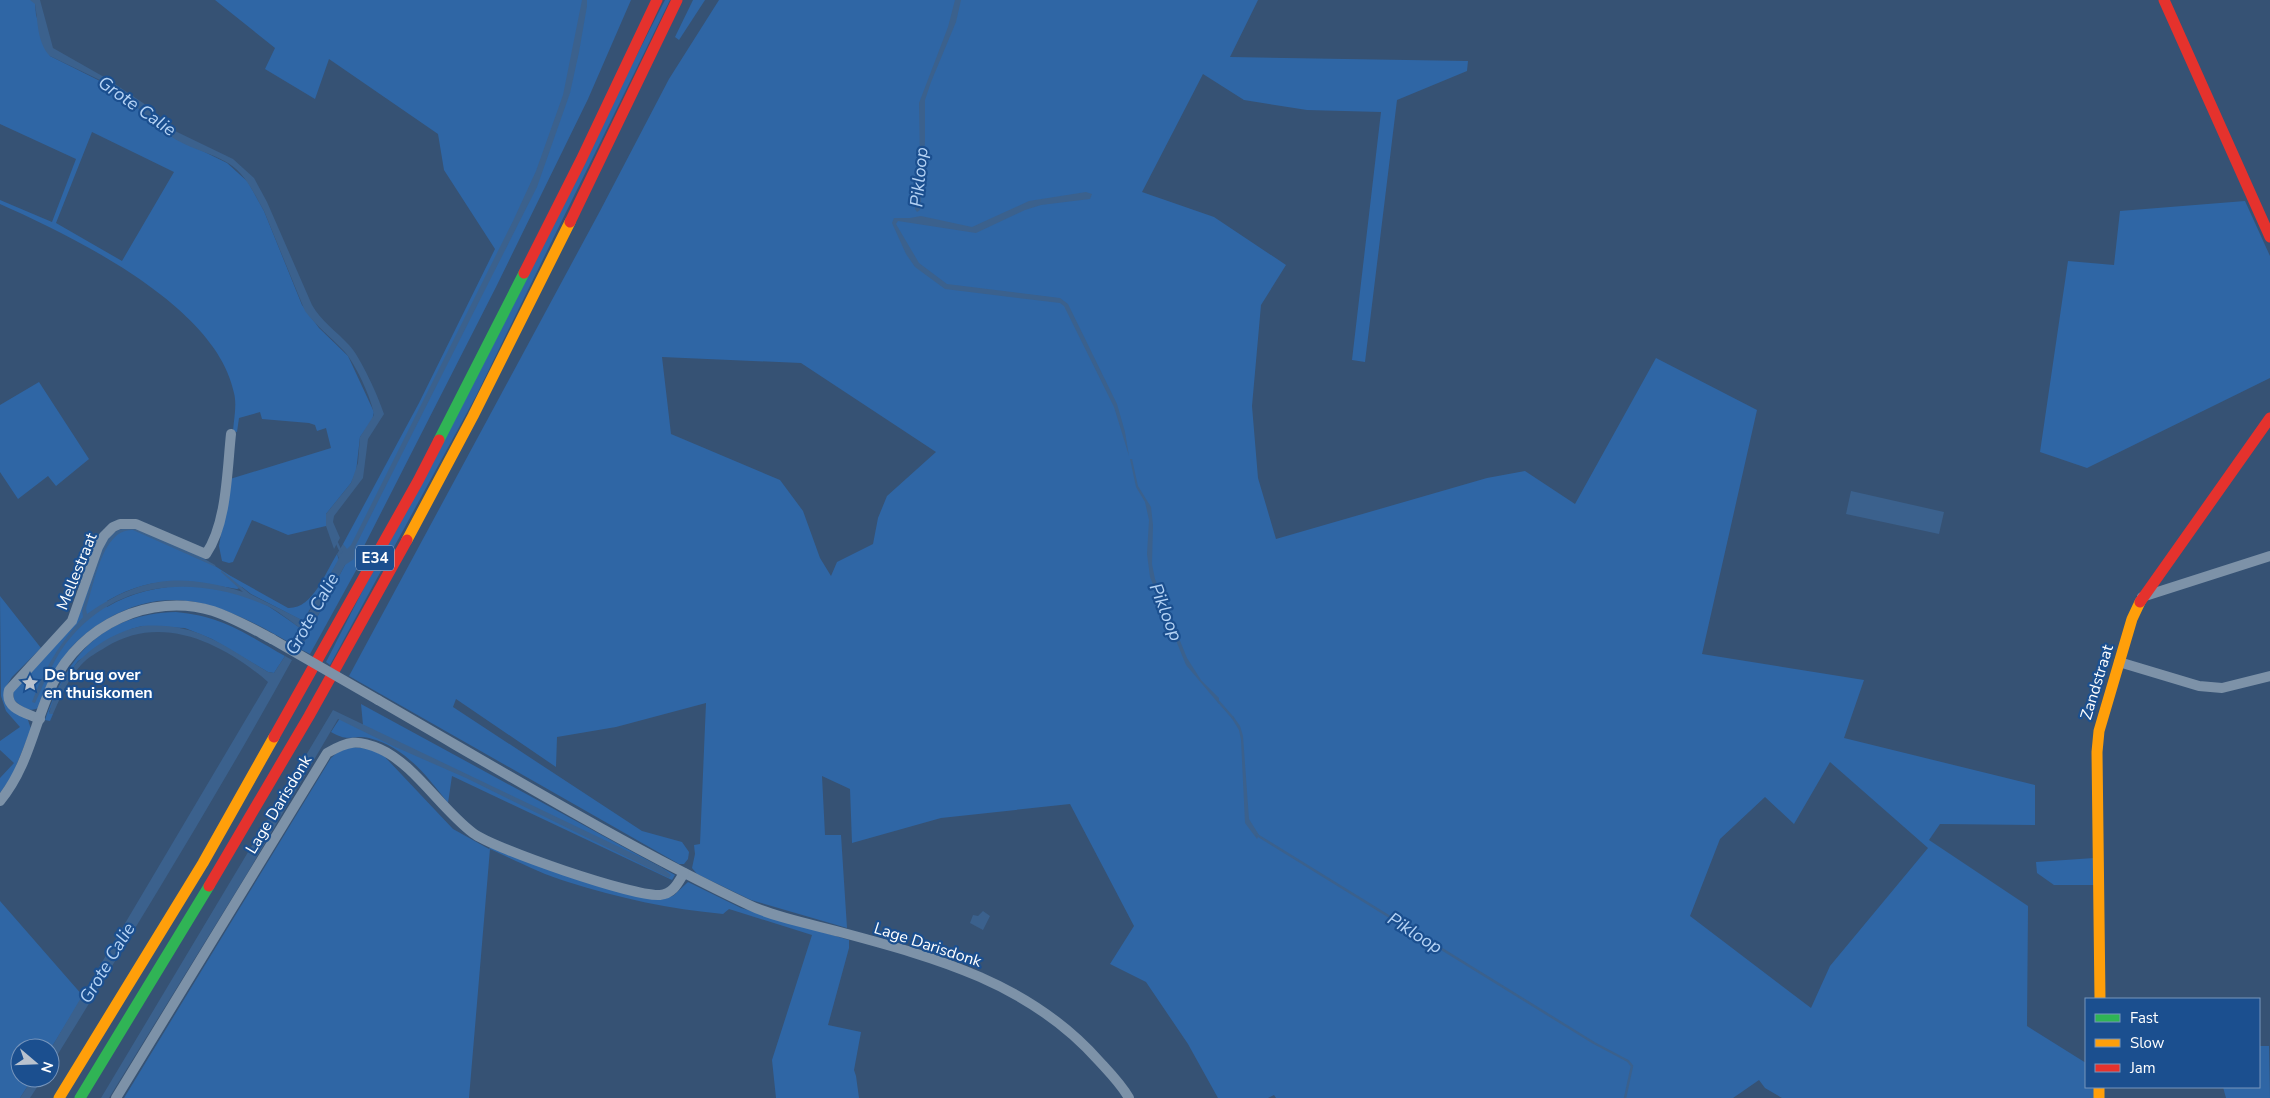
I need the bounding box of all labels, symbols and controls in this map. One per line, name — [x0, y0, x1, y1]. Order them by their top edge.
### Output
water label: Grote Calie — [93, 70, 181, 142]
water label: Pikloop — [904, 146, 934, 208]
street label: Mellestraat — [51, 529, 103, 613]
road number: E34 — [356, 546, 394, 570]
water label: Grote Calie — [280, 568, 345, 659]
water label: Pikloop — [1144, 580, 1188, 644]
street label: Zandstraat — [2075, 642, 2119, 723]
place label: De brug over en thuiskomen — [44, 664, 153, 704]
place icon: De brug over en thuiskomen — [20, 673, 40, 693]
street label: Lage Darisdonk — [241, 750, 318, 858]
water label: Pikloop — [1383, 907, 1447, 959]
street label: Lage Darisdonk — [871, 917, 985, 973]
water label: Grote Calie — [73, 918, 141, 1008]
legend — [2085, 998, 2260, 1088]
text: Fast — [2130, 1008, 2159, 1028]
text: Slow — [2130, 1033, 2165, 1053]
north arrow — [10, 1038, 60, 1088]
text: Jam — [2129, 1058, 2156, 1078]
text: N — [36, 1059, 58, 1075]

